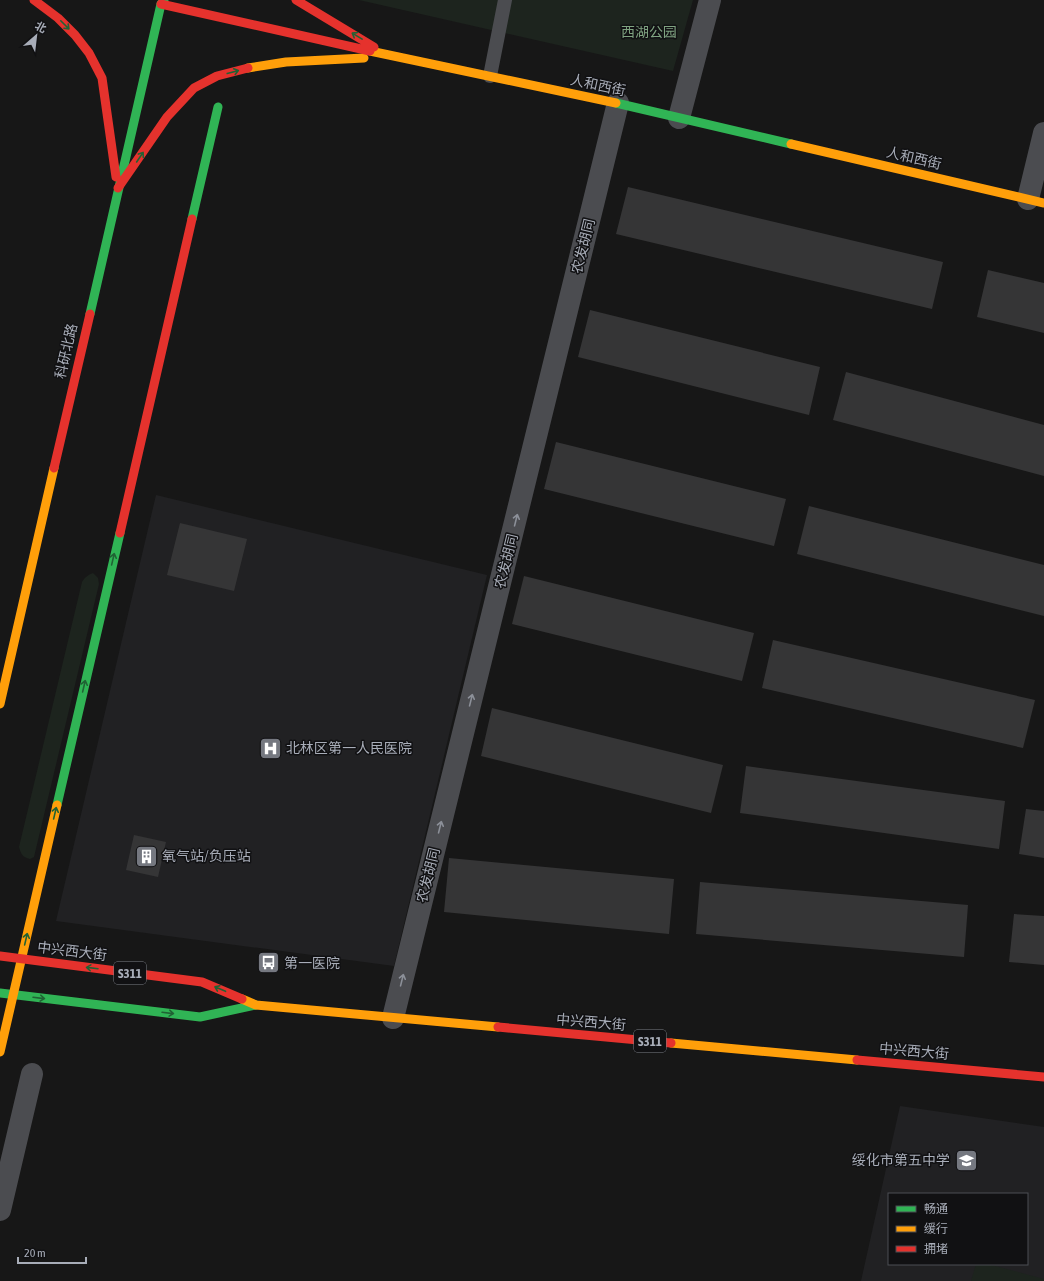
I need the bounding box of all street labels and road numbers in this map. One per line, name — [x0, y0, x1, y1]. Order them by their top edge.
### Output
street label: 人和西街 — [569, 71, 627, 99]
street label: 人和西街 — [885, 144, 943, 172]
street label: 农发胡同 — [568, 217, 598, 275]
street label: 科研北路 — [52, 322, 80, 380]
street label: 农发胡同 — [491, 532, 521, 590]
street label: 农发胡同 — [413, 846, 443, 904]
street label: 中兴西大街 — [36, 939, 108, 963]
road number: S311 — [114, 962, 146, 984]
street label: 中兴西大街 — [555, 1011, 627, 1033]
road number: S311 — [634, 1030, 666, 1052]
street label: 中兴西大街 — [878, 1040, 950, 1062]

